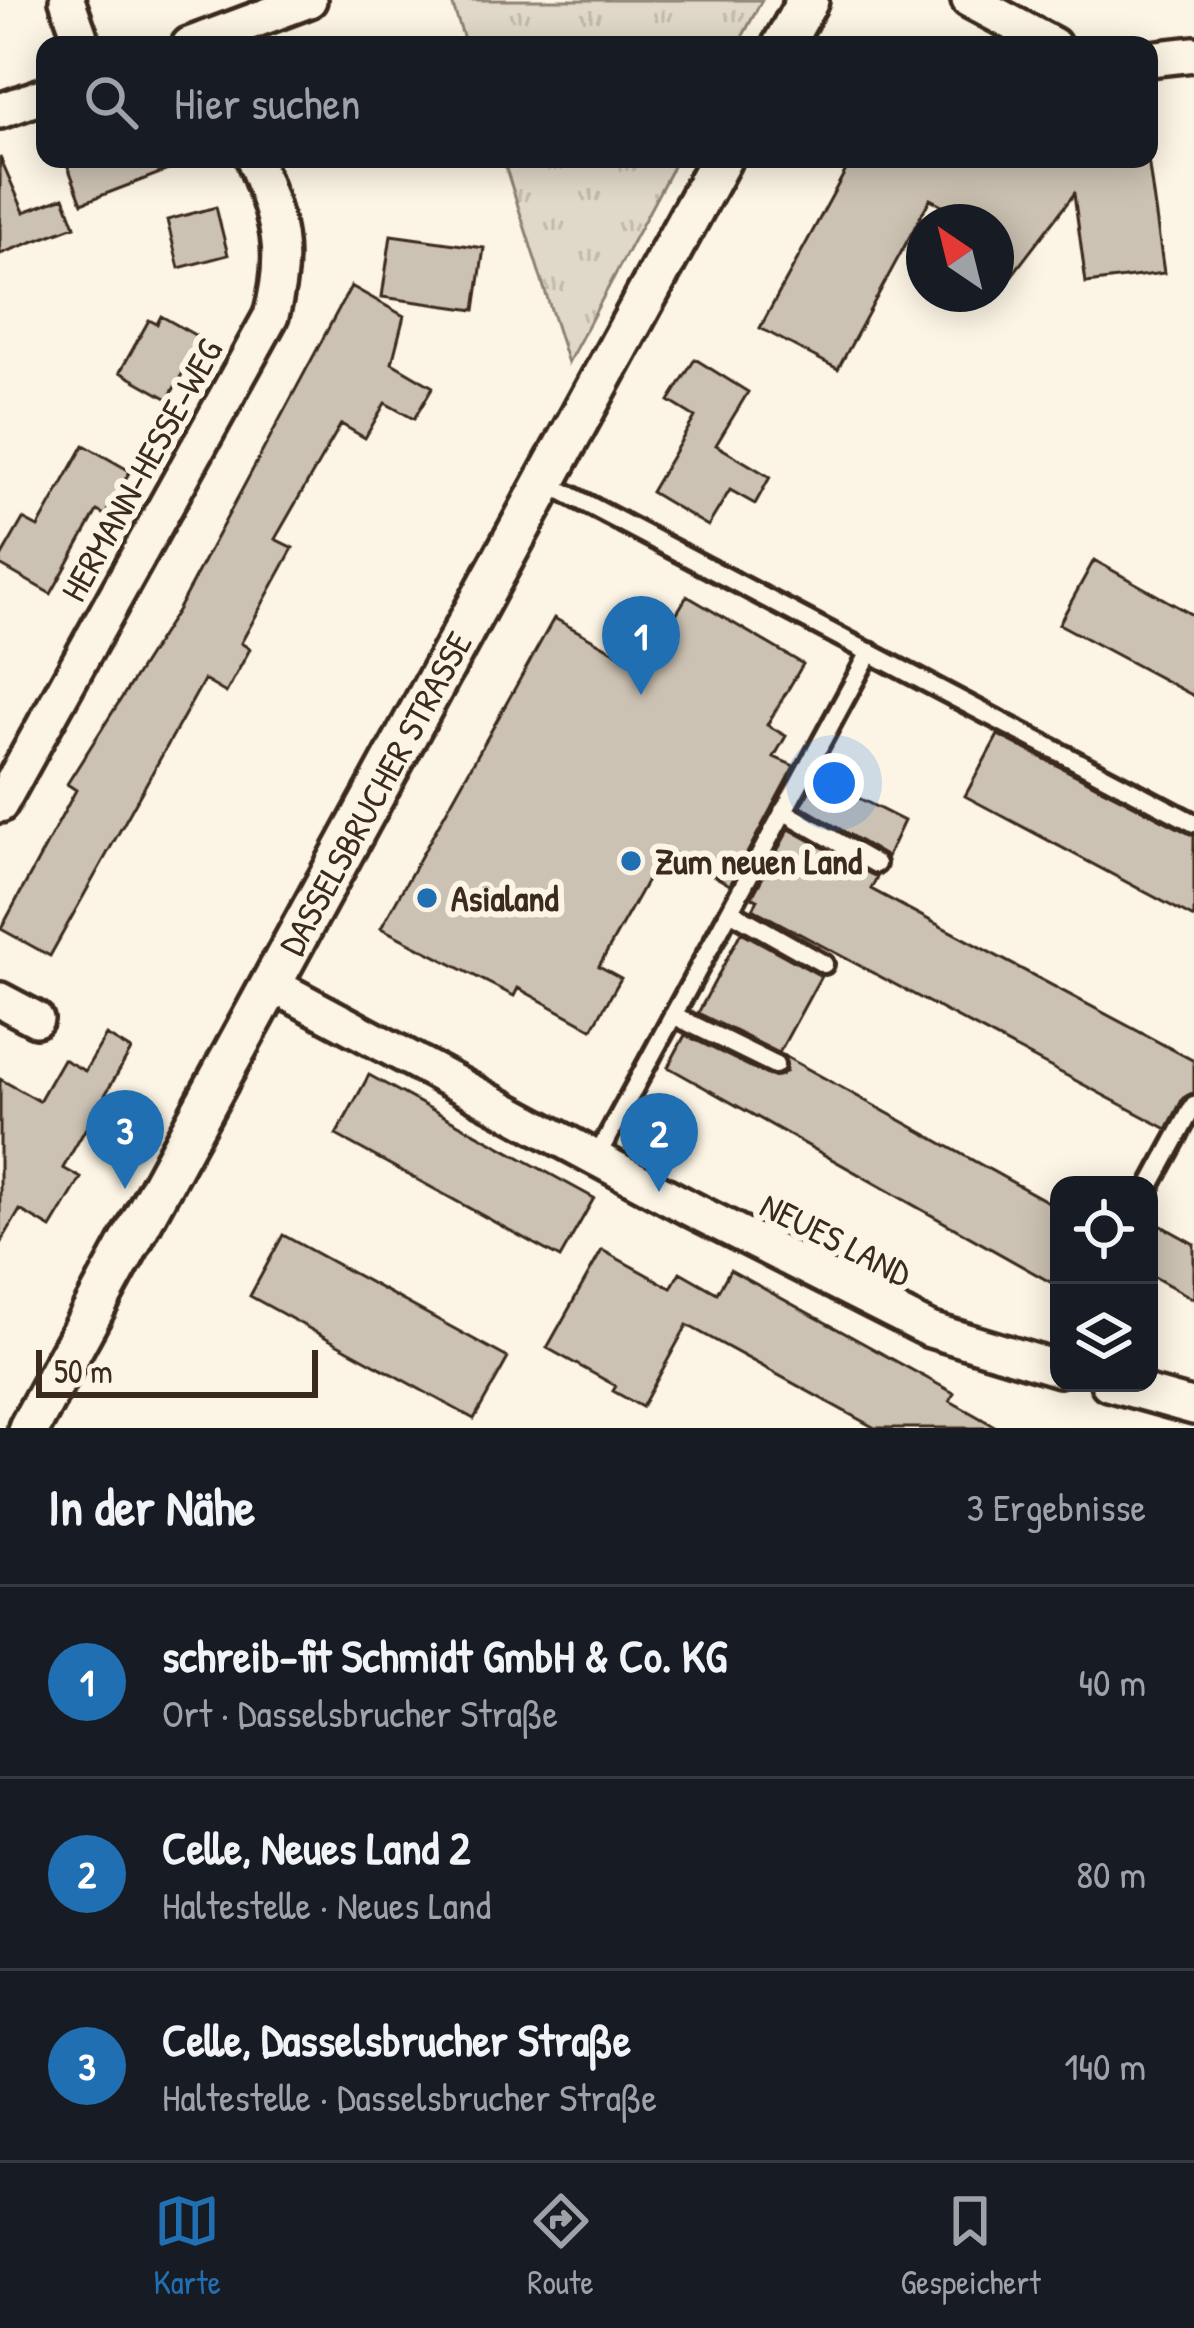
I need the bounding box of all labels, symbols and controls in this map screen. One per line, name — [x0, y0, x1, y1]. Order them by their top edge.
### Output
search box — [36, 36, 1158, 168]
icon: search — [78, 69, 144, 135]
text: Hier suchen — [174, 72, 361, 133]
north arrow — [906, 204, 1014, 312]
street label: HERMANN-HESSE-WEG — [48, 329, 233, 610]
pin: 1 — [602, 596, 680, 695]
street label: DASSELSBRUCHER STRASSE — [267, 623, 483, 963]
your location — [804, 753, 864, 813]
place label: Zum neuen Land — [655, 836, 862, 885]
marker: Zum neuen Land — [618, 848, 644, 874]
place label: Asialand — [451, 873, 559, 922]
marker: Asialand — [414, 885, 440, 911]
pin: 3 — [86, 1090, 164, 1189]
pin: 2 — [620, 1093, 698, 1192]
map controls — [1050, 1176, 1158, 1392]
button: locate — [1050, 1176, 1158, 1284]
street label: NEUES LAND — [753, 1180, 920, 1297]
button: layers — [1050, 1284, 1158, 1392]
scale bar — [36, 1344, 318, 1397]
text: 50 m — [54, 1349, 113, 1393]
text: In der Nähe — [48, 1472, 255, 1541]
text: 3 Ergebnisse — [966, 1480, 1146, 1533]
text: schreib-fit Schmidt GmbH & Co. KG — [162, 1625, 727, 1686]
text: 1 — [80, 1655, 94, 1708]
text: 40 m — [1078, 1655, 1146, 1708]
text: Ort · Dasselsbrucher Straße — [162, 1686, 558, 1739]
text: Celle, Neues Land 2 — [162, 1817, 470, 1878]
text: 2 — [78, 1847, 96, 1900]
text: 80 m — [1076, 1847, 1146, 1900]
text: Haltestelle · Neues Land — [162, 1878, 491, 1931]
text: Celle, Dasselsbrucher Straße — [162, 2009, 631, 2070]
text: 3 — [78, 2039, 96, 2092]
text: 140 m — [1064, 2039, 1146, 2092]
text: Haltestelle · Dasselsbrucher Straße — [162, 2070, 657, 2123]
tab: Karte — [153, 2188, 221, 2304]
tab: Route — [528, 2188, 594, 2304]
tab: Gespeichert — [900, 2188, 1041, 2304]

